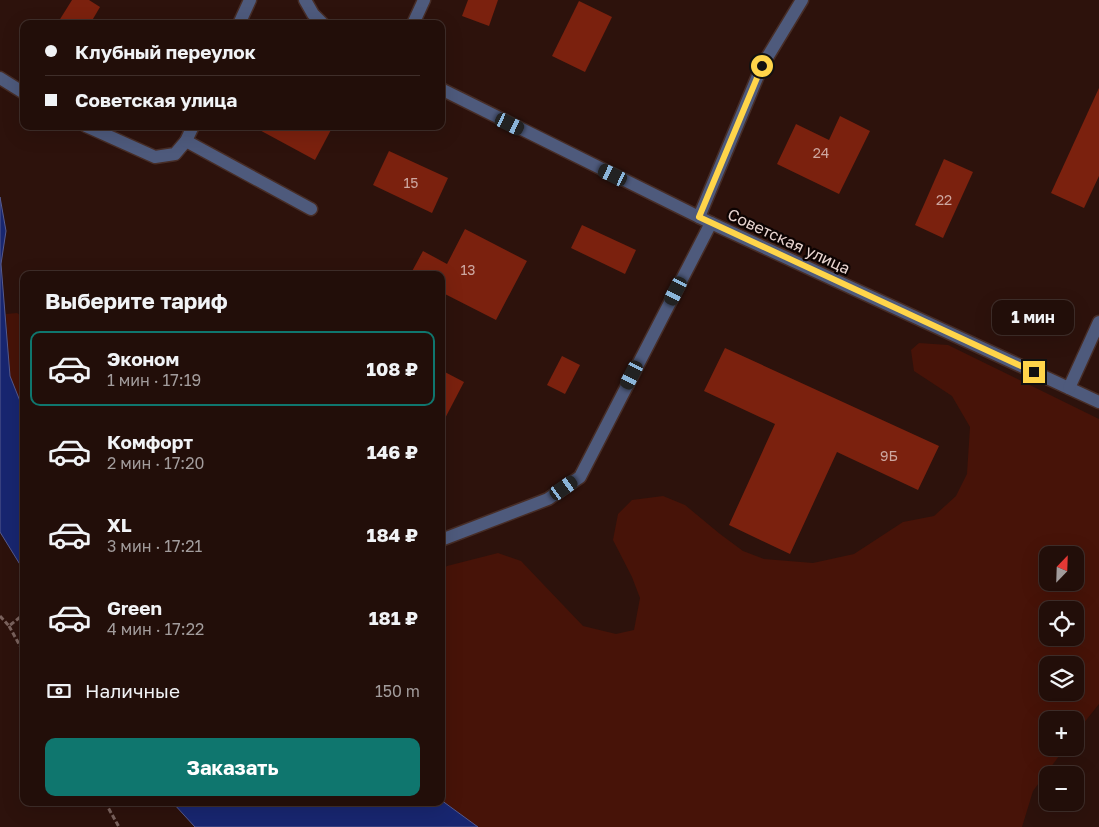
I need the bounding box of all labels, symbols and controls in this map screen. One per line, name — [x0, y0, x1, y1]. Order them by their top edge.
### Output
text: Клубный переулок — [75, 40, 256, 63]
route start — [751, 55, 773, 77]
text: Советская улица — [75, 88, 237, 111]
car — [493, 111, 526, 137]
house number: 24 — [813, 144, 829, 161]
car — [596, 162, 629, 188]
house number: 15 — [404, 174, 418, 191]
house number: 22 — [936, 191, 952, 208]
street label: Советская улица — [724, 204, 854, 278]
house number: 13 — [461, 261, 475, 278]
car — [662, 274, 689, 308]
text: Выберите тариф — [45, 287, 228, 314]
callout: 1 мин — [993, 300, 1075, 334]
text: 1 мин — [1011, 307, 1055, 327]
icon: car — [47, 346, 92, 391]
text: Эконом — [107, 347, 179, 370]
text: 108 ₽ — [366, 357, 418, 380]
car — [618, 358, 645, 392]
route end — [1023, 361, 1045, 383]
text: 1 мин · 17:19 — [107, 370, 201, 390]
icon: car — [47, 429, 92, 474]
text: Комфорт — [107, 430, 193, 453]
text: 146 ₽ — [367, 440, 418, 463]
house number: 9Б — [880, 447, 898, 464]
text: 2 мин · 17:20 — [107, 453, 204, 473]
car — [547, 473, 580, 503]
icon: car — [47, 512, 92, 557]
text: XL — [107, 513, 132, 536]
text: 184 ₽ — [367, 523, 418, 546]
text: 3 мин · 17:21 — [107, 536, 202, 556]
north arrow — [1039, 546, 1084, 591]
map controls — [1039, 546, 1084, 811]
icon: car — [47, 595, 92, 640]
text: Green — [107, 596, 162, 619]
button: locate — [1039, 601, 1084, 646]
text: 181 ₽ — [369, 606, 418, 629]
text: 4 мин · 17:22 — [107, 619, 204, 639]
button: layers — [1039, 656, 1084, 701]
icon: cash — [45, 677, 73, 705]
text: Наличные — [85, 679, 180, 702]
text: 150 m — [375, 681, 420, 701]
button: + — [1039, 711, 1084, 756]
button: Заказать — [45, 738, 420, 796]
button: − — [1039, 766, 1084, 811]

